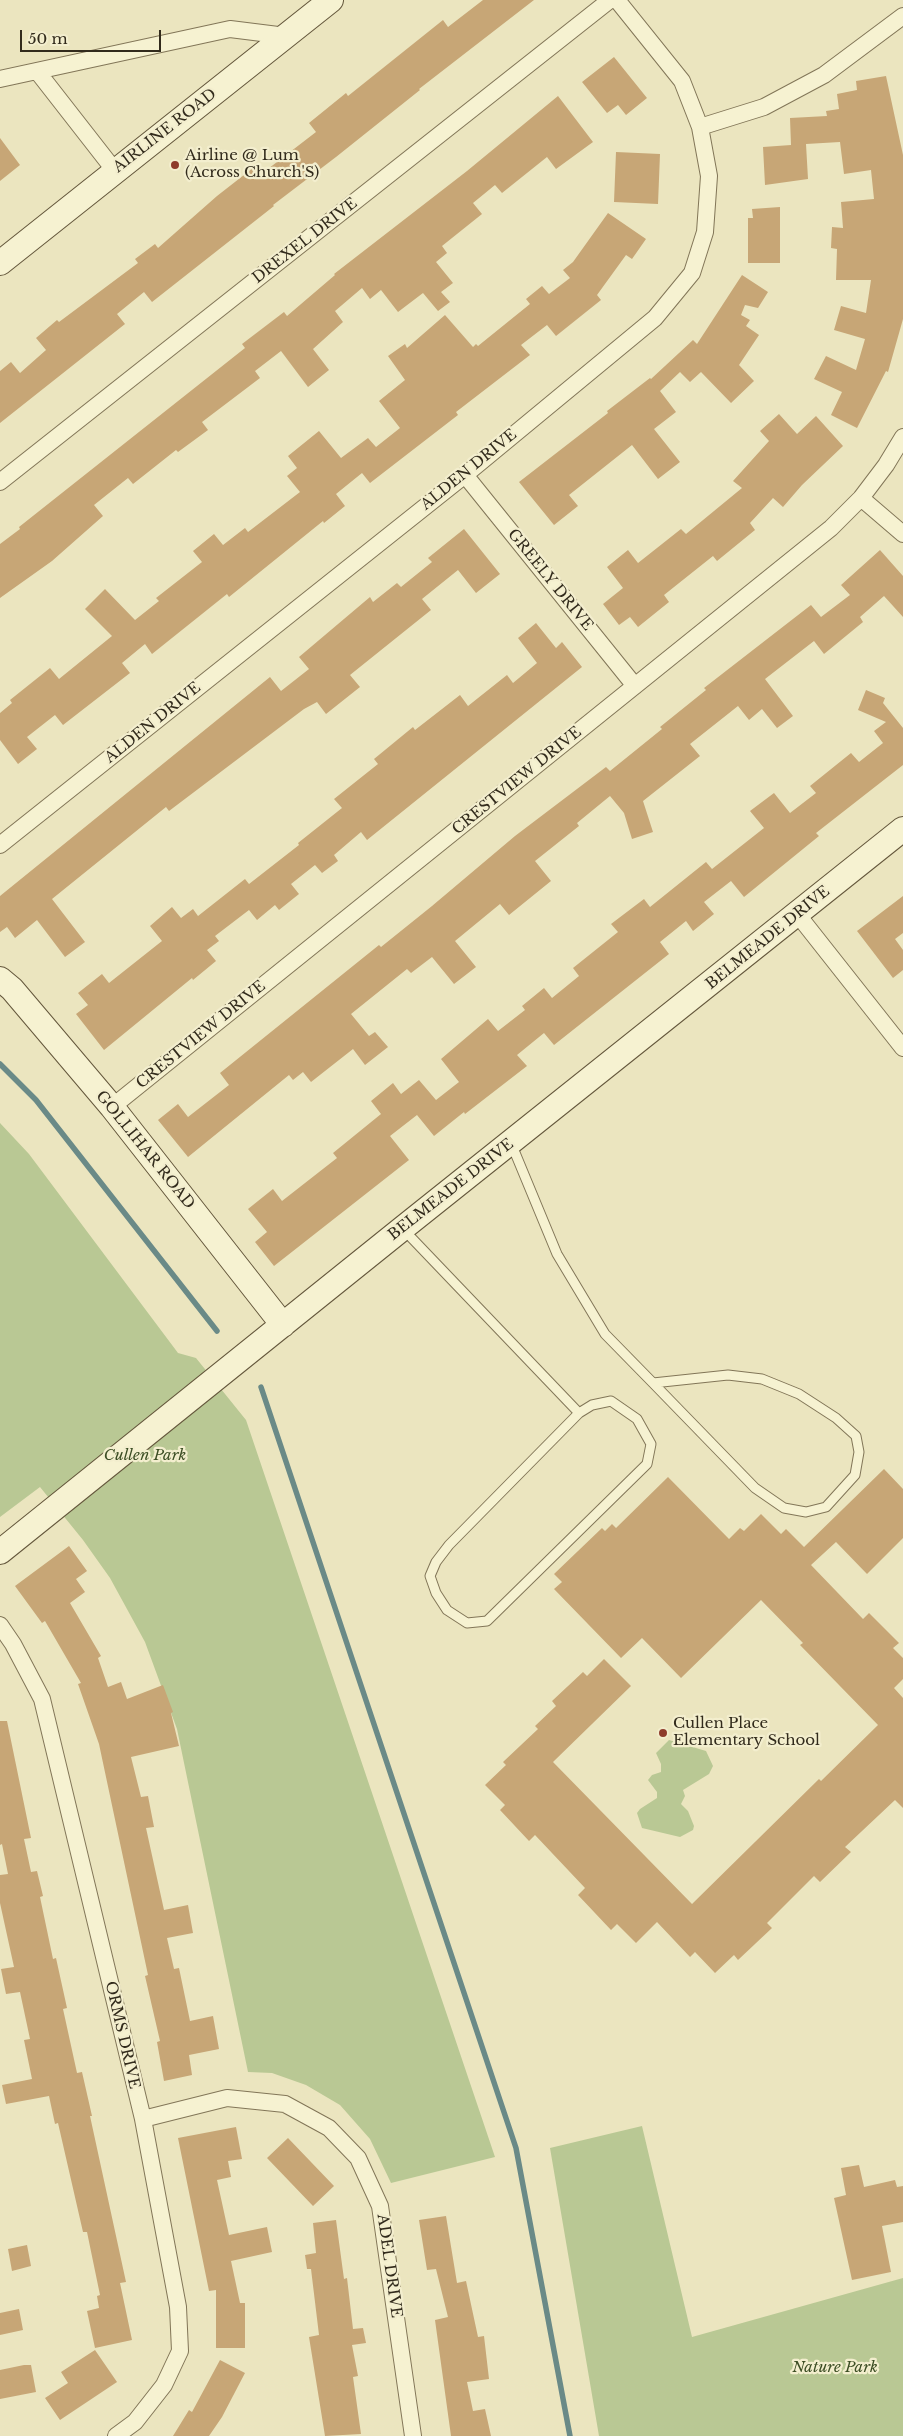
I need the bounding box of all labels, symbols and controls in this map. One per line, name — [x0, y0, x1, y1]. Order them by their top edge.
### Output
scale bar — [22, 20, 164, 52]
text: 50 m — [28, 29, 68, 48]
street label: AIRLINE ROAD — [110, 85, 220, 177]
place label: Airline @ Lum (Across Church'S) — [185, 147, 319, 182]
marker: Airline @ Lum (Across Church'S) — [169, 159, 181, 171]
street label: DREXEL DRIVE — [249, 195, 361, 287]
street label: ALDEN DRIVE — [417, 426, 521, 514]
street label: GREELY DRIVE — [504, 526, 596, 634]
street label: ALDEN DRIVE — [101, 679, 205, 767]
street label: CRESTVIEW DRIVE — [449, 723, 585, 839]
street label: BELMEADE DRIVE — [702, 883, 834, 993]
street label: CRESTVIEW DRIVE — [133, 977, 269, 1093]
street label: GOLLIHAR ROAD — [92, 1087, 198, 1213]
street label: BELMEADE DRIVE — [385, 1135, 517, 1245]
park label: Cullen Park — [104, 1447, 186, 1465]
place label: Cullen Place Elementary School — [673, 1715, 820, 1750]
marker: Cullen Place Elementary School — [657, 1727, 669, 1739]
street label: ORMS DRIVE — [101, 1979, 143, 2091]
street label: ADEL DRIVE — [373, 2213, 405, 2319]
park label: Nature Park — [792, 2359, 878, 2377]

